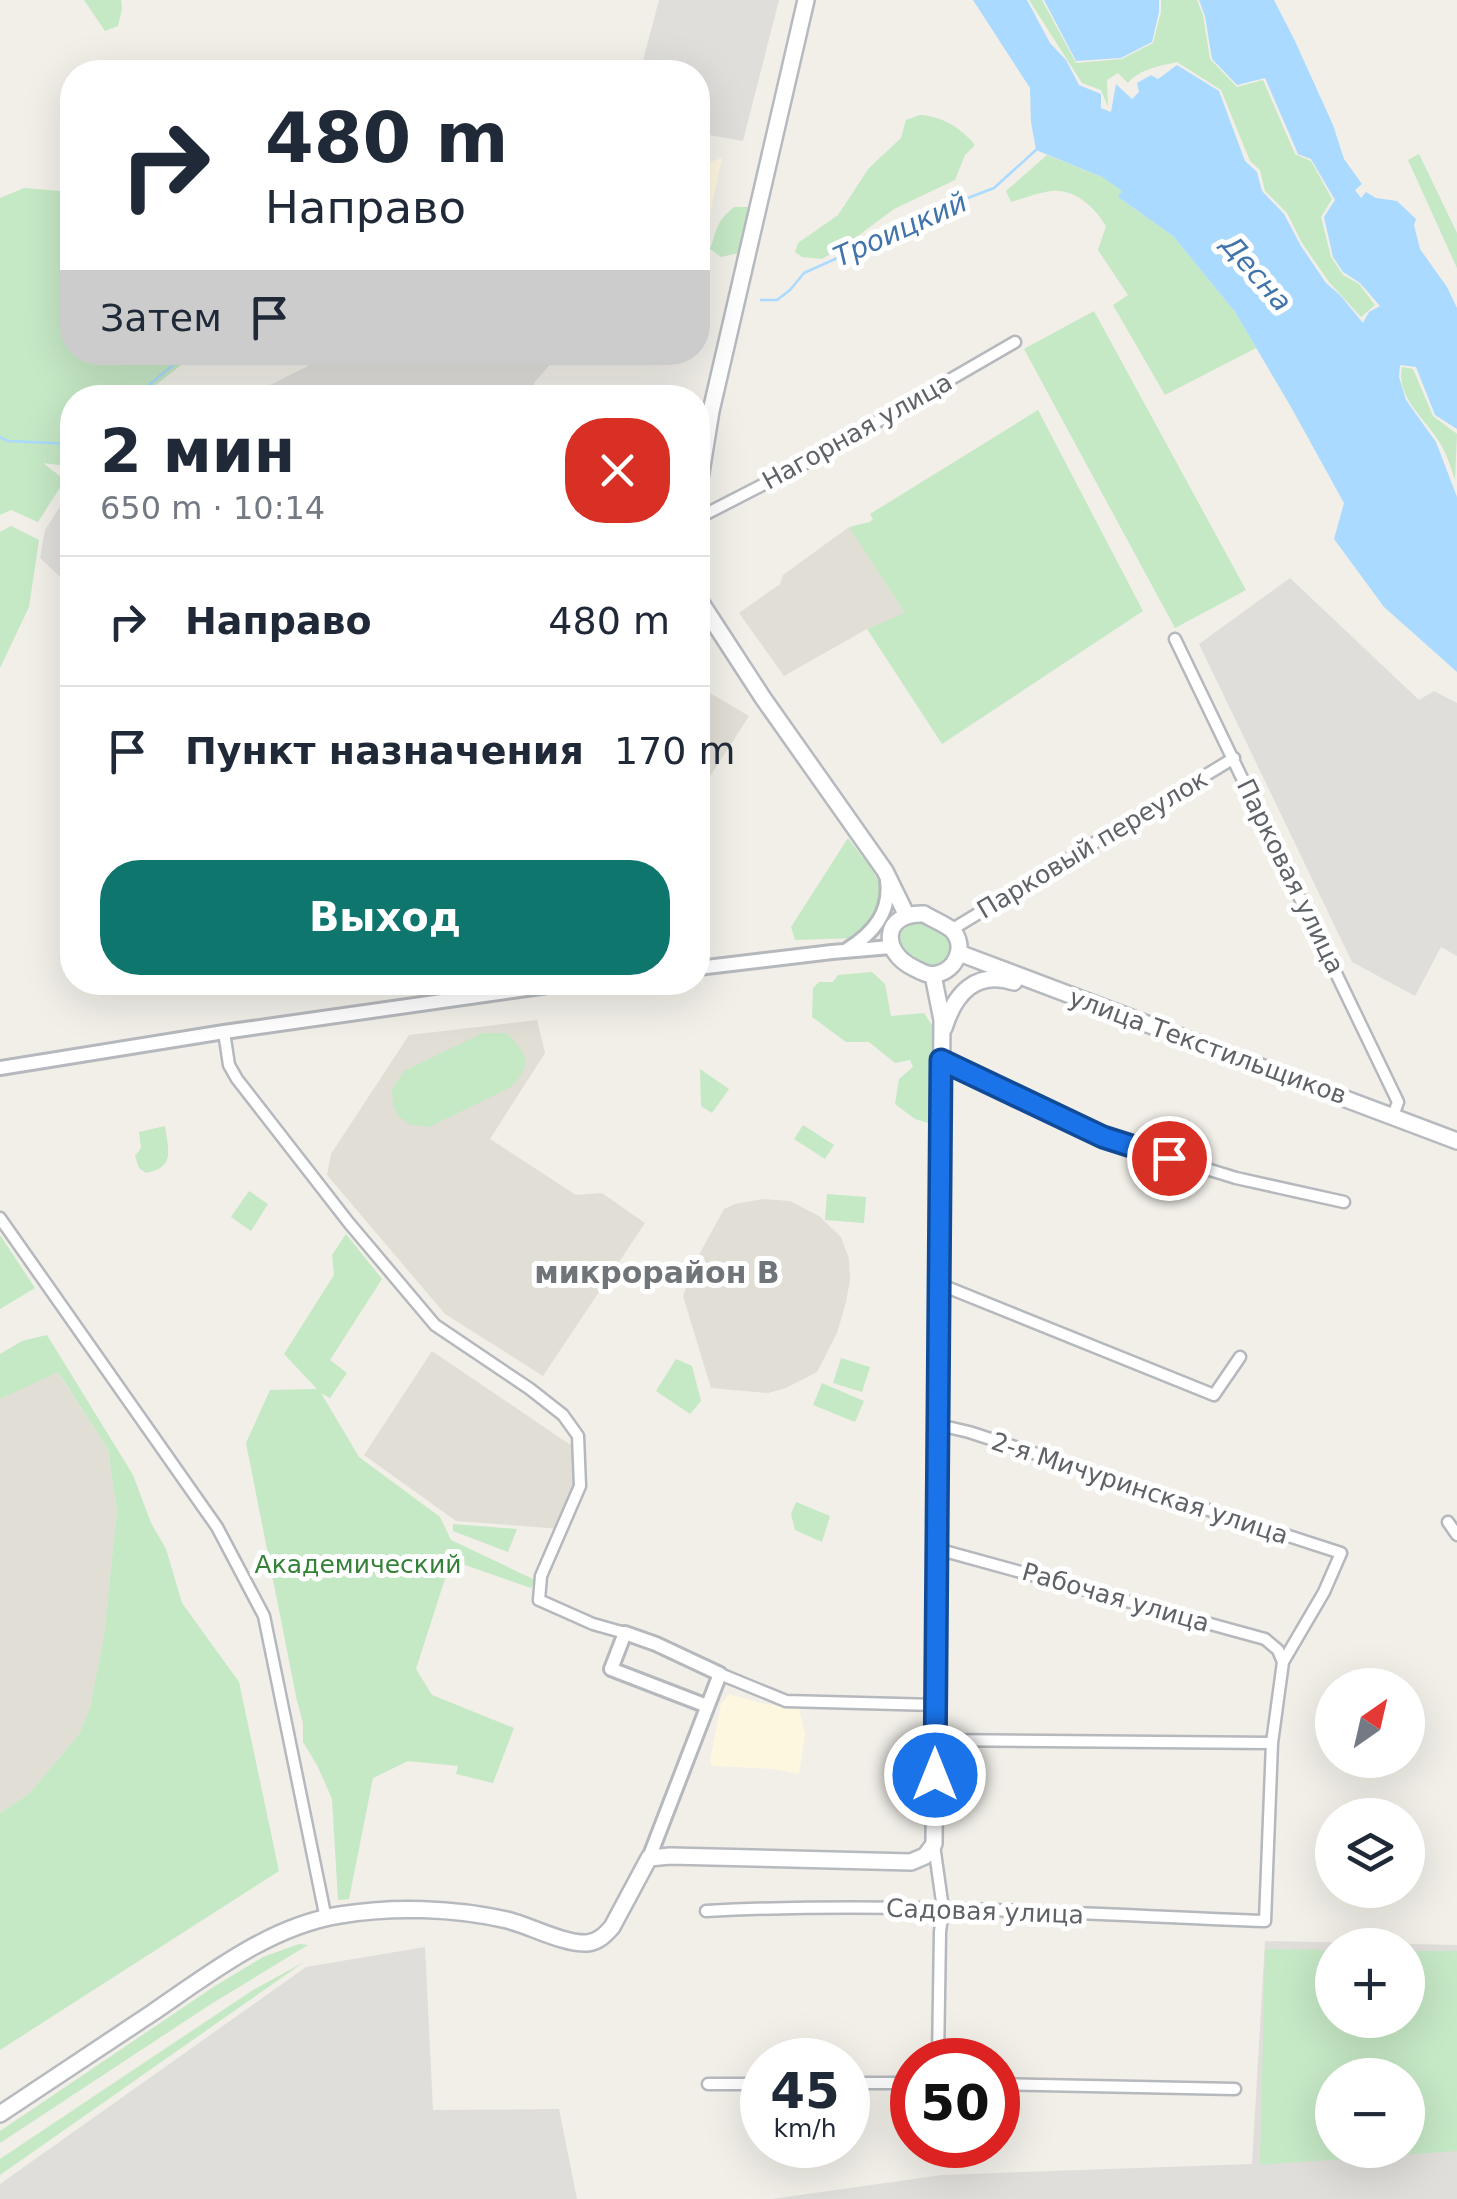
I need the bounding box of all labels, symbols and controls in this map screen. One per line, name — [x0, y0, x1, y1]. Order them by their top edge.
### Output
text: 480 m — [265, 97, 508, 179]
icon: right — [100, 100, 230, 230]
text: Направо — [265, 181, 466, 234]
water label: Троицкий — [828, 185, 972, 274]
water label: Десна — [1213, 227, 1299, 318]
icon: arrive — [242, 290, 297, 345]
text: Затем — [100, 296, 222, 340]
street label: Нагорная улица — [757, 367, 957, 496]
text: 2 мин — [100, 416, 295, 486]
button: close — [565, 418, 670, 523]
text: 650 m · 10:14 — [100, 489, 325, 527]
icon: right — [100, 594, 155, 649]
text: Направо — [185, 599, 372, 643]
text: 480 m — [548, 599, 670, 643]
icon: arrive — [100, 724, 155, 779]
text: Пункт назначения — [185, 729, 584, 773]
text: 170 m — [614, 729, 736, 773]
street label: Парковый переулок — [972, 764, 1213, 925]
street label: Парковая улица — [1231, 774, 1350, 978]
button: Выход — [100, 860, 670, 975]
street label: улица Текстильщиков — [1065, 983, 1351, 1110]
pin — [1127, 1116, 1212, 1201]
icon: arrive — [1142, 1131, 1197, 1186]
district label: микрорайон В — [534, 1255, 780, 1290]
street label: 2-я Мичуринская улица — [988, 1427, 1292, 1550]
park label: Академический — [255, 1550, 461, 1579]
street label: Рабочая улица — [1019, 1557, 1213, 1638]
north arrow — [1315, 1668, 1425, 1778]
map controls — [1315, 1668, 1425, 2168]
position arrow — [883, 1723, 987, 1827]
button: layers — [1315, 1798, 1425, 1908]
street label: Садовая улица — [886, 1894, 1084, 1929]
button: + — [1315, 1928, 1425, 2038]
speed limit sign: 50 — [890, 2038, 1020, 2168]
button: − — [1315, 2058, 1425, 2168]
text: 45 — [770, 2062, 840, 2120]
text: km/h — [773, 2114, 837, 2143]

